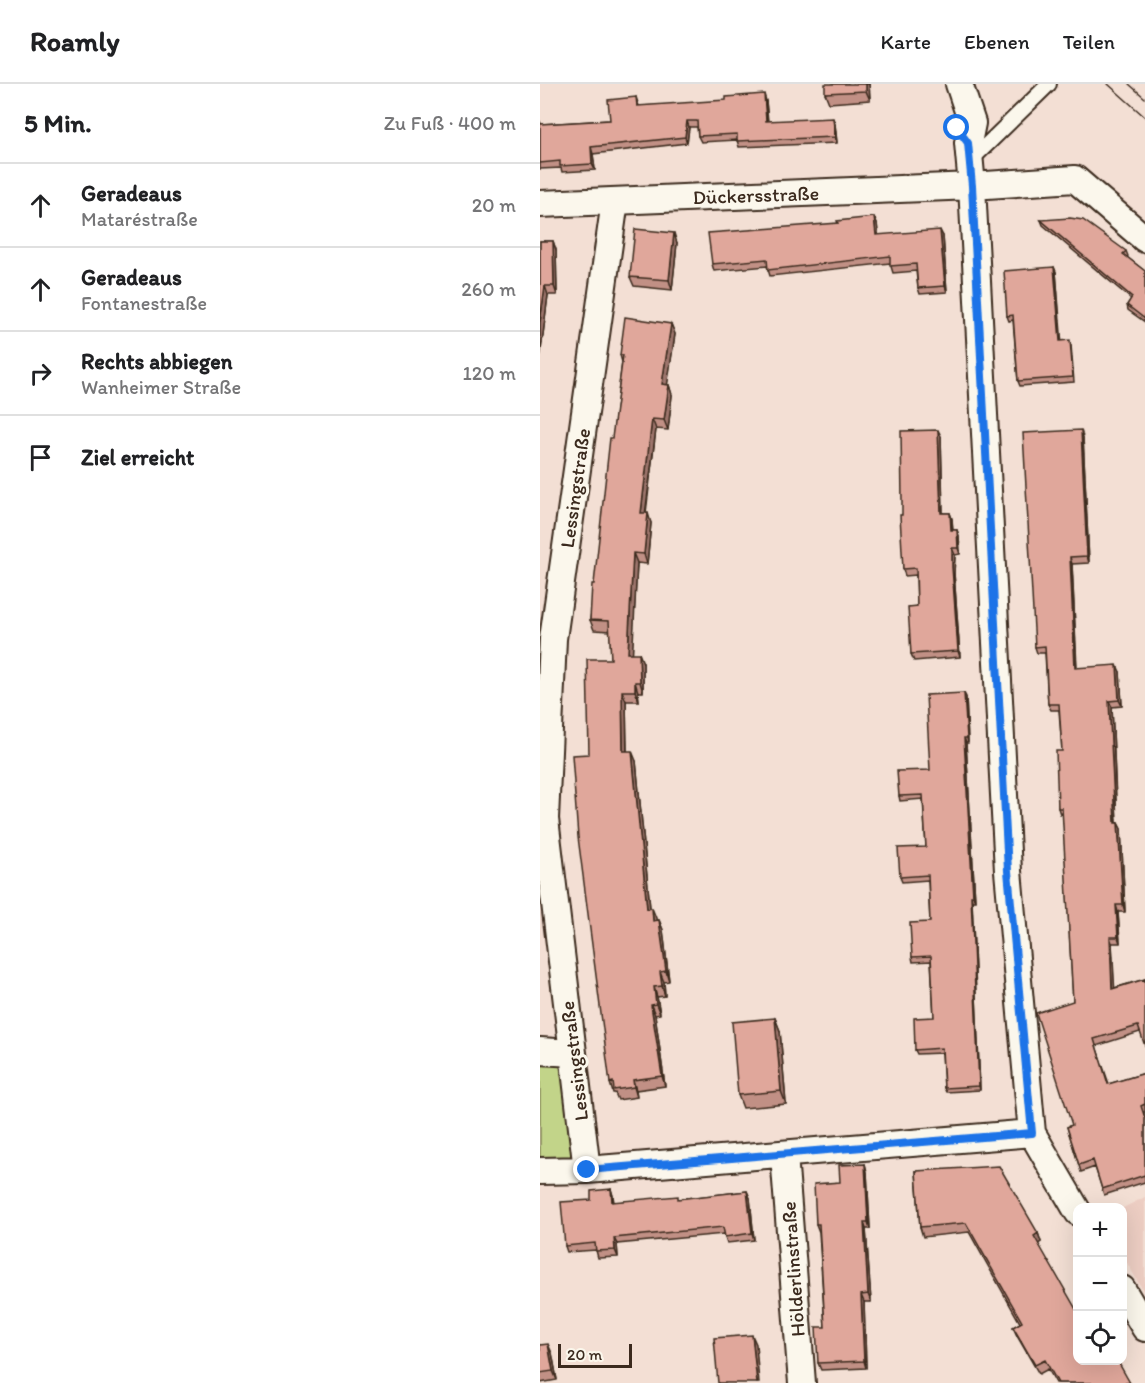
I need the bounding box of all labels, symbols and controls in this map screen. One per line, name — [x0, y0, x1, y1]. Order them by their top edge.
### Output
text: Roamly — [30, 24, 120, 58]
text: Karte — [881, 29, 931, 54]
text: Ebenen — [964, 29, 1030, 54]
text: Teilen — [1063, 29, 1115, 54]
text: 5 Min. — [24, 107, 92, 139]
text: Zu Fuß · 400 m — [384, 111, 516, 135]
route start — [943, 114, 969, 140]
text: Geradeaus — [81, 180, 182, 207]
street label: Dückersstraße — [692, 181, 820, 209]
icon: ahead — [24, 189, 57, 222]
text: 20 m — [472, 193, 516, 217]
text: Mataréstraße — [81, 207, 198, 231]
text: Geradeaus — [81, 264, 182, 291]
icon: ahead — [24, 273, 57, 306]
text: 260 m — [461, 277, 516, 301]
text: Fontanestraße — [81, 291, 207, 315]
text: Rechts abbiegen — [81, 348, 233, 375]
icon: right — [24, 357, 57, 390]
text: 120 m — [463, 361, 516, 385]
text: Wanheimer Straße — [81, 375, 241, 399]
street label: Lessingstraße — [555, 427, 595, 549]
icon: arrive — [24, 441, 57, 474]
text: Ziel erreicht — [81, 444, 194, 471]
street label: Lessingstraße — [555, 1000, 593, 1122]
route end — [573, 1156, 599, 1182]
street label: Hölderlinstraße — [776, 1201, 810, 1337]
map controls — [1073, 1203, 1127, 1365]
button: + — [1073, 1203, 1127, 1257]
button: − — [1073, 1257, 1127, 1311]
button: locate — [1073, 1311, 1127, 1365]
scale bar — [558, 1341, 632, 1368]
text: 20 m — [567, 1345, 602, 1364]

